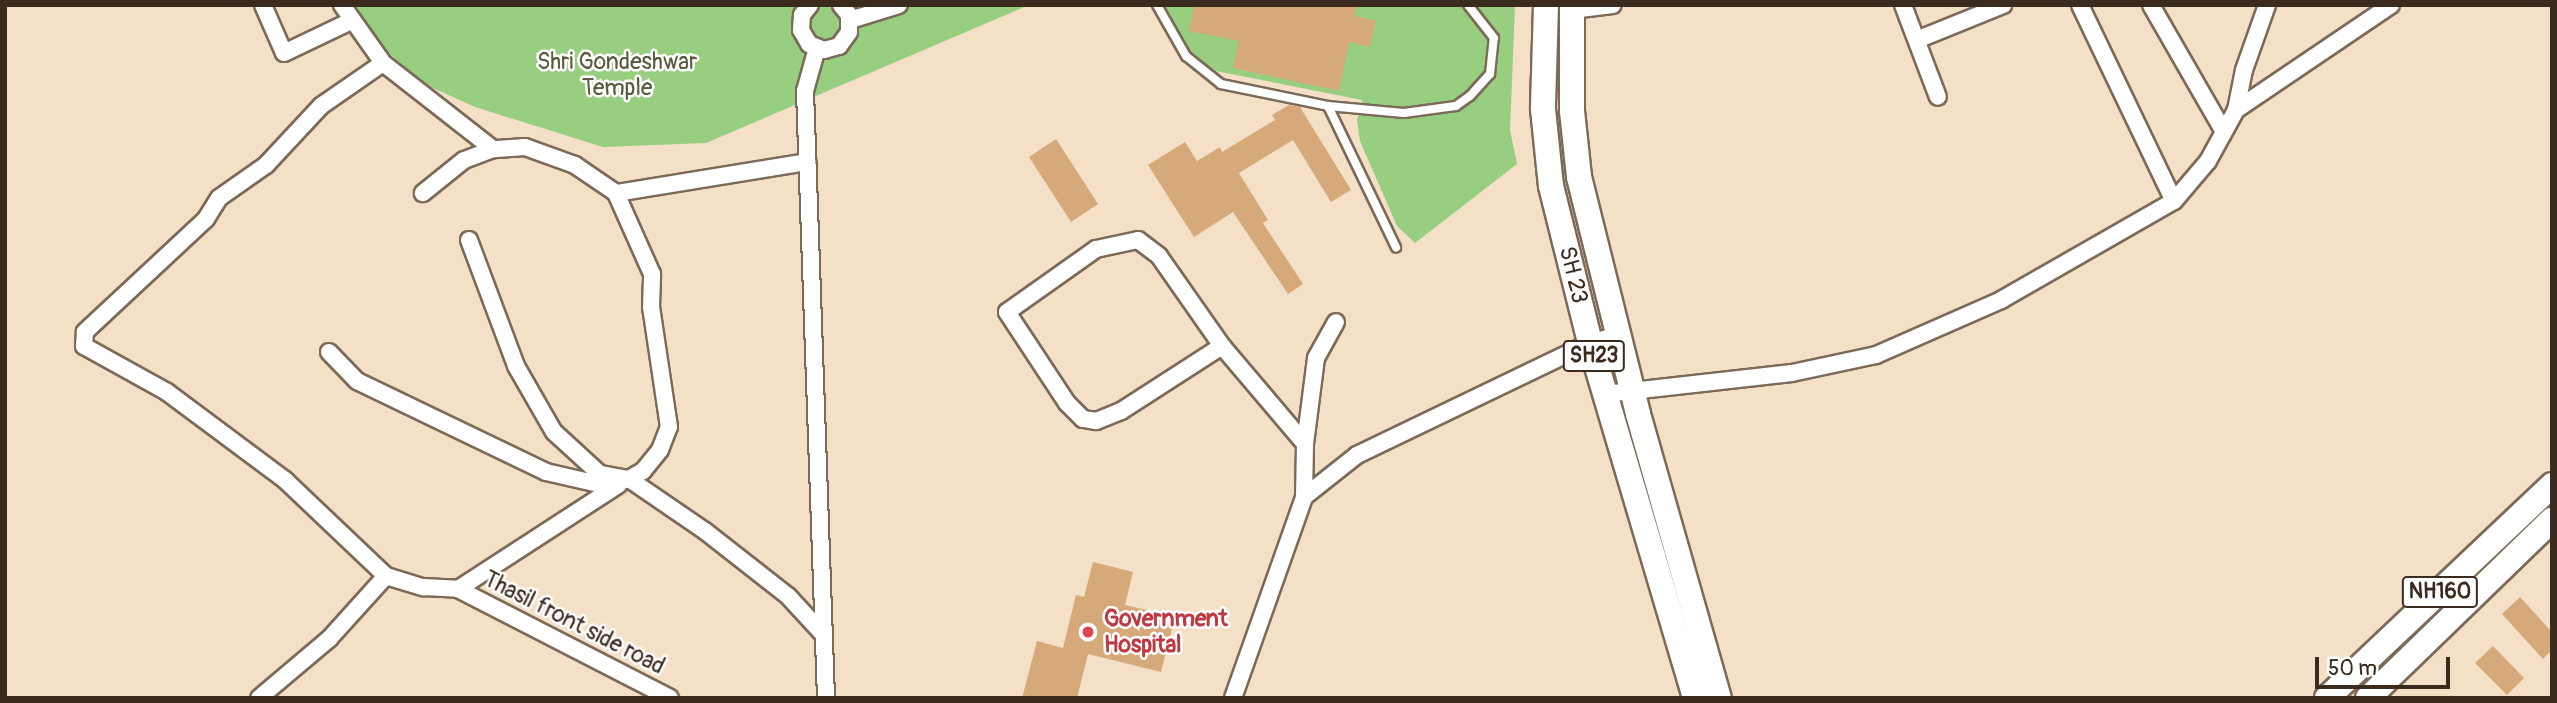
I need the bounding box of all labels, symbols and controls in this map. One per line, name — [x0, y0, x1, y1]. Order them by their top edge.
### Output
park label: Shri Gondeshwar Temple — [537, 48, 697, 102]
street label: SH 23 — [1553, 244, 1593, 306]
road number: SH23 — [1562, 338, 1626, 374]
street label: Thasil front side road — [479, 565, 669, 681]
road number: NH160 — [2402, 574, 2478, 610]
place label: Government Hospital — [1104, 605, 1228, 659]
marker: Government Hospital — [1078, 622, 1098, 642]
scale bar — [2319, 644, 2454, 688]
text: 50 m — [2328, 655, 2377, 682]

